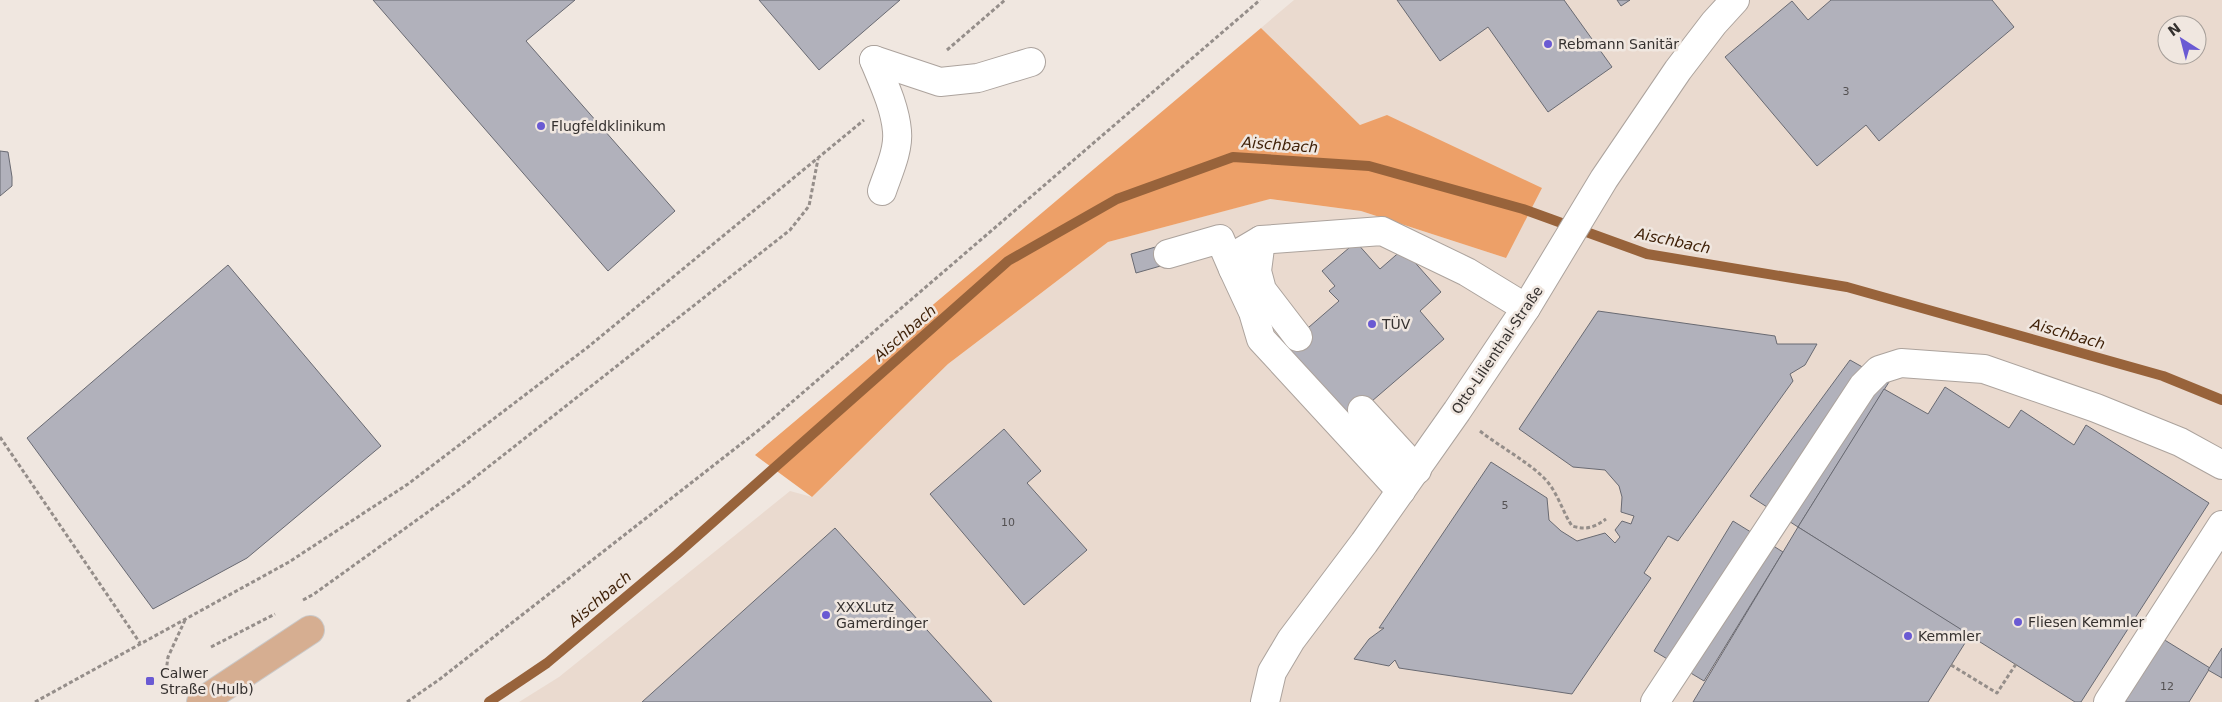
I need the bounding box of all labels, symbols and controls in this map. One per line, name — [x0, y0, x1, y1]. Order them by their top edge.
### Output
north arrow — [2157, 15, 2207, 65]
text: N — [2165, 20, 2184, 39]
place label: Rebmann Sanitär — [1558, 36, 1679, 52]
marker: Rebmann Sanitär — [1542, 38, 1554, 50]
house number: 3 — [1843, 85, 1850, 98]
place label: Flugfeldklinikum — [551, 118, 666, 134]
marker: Flugfeldklinikum — [535, 120, 547, 132]
water label: Aischbach — [1240, 133, 1319, 157]
water label: Aischbach — [1633, 224, 1712, 258]
street label: Otto-Lilienthal-Straße — [1448, 283, 1546, 417]
water label: Aischbach — [869, 301, 940, 366]
place label: TÜV — [1381, 315, 1411, 332]
water label: Aischbach — [2028, 315, 2107, 353]
marker: TÜV — [1366, 318, 1378, 330]
house number: 5 — [1502, 499, 1509, 512]
house number: 10 — [1001, 516, 1015, 529]
water label: Aischbach — [564, 568, 635, 631]
place label: XXXLutz Gamerdinger — [836, 599, 928, 631]
marker: XXXLutz Gamerdinger — [820, 609, 832, 621]
place label: Fliesen Kemmler — [2028, 614, 2145, 630]
marker: Fliesen Kemmler — [2012, 616, 2024, 628]
place label: Kemmler — [1918, 628, 1981, 644]
marker: Kemmler — [1902, 630, 1914, 642]
place label: Calwer Straße (Hulb) — [160, 665, 254, 697]
marker: Calwer Straße (Hulb) — [144, 675, 156, 687]
house number: 12 — [2160, 680, 2174, 693]

